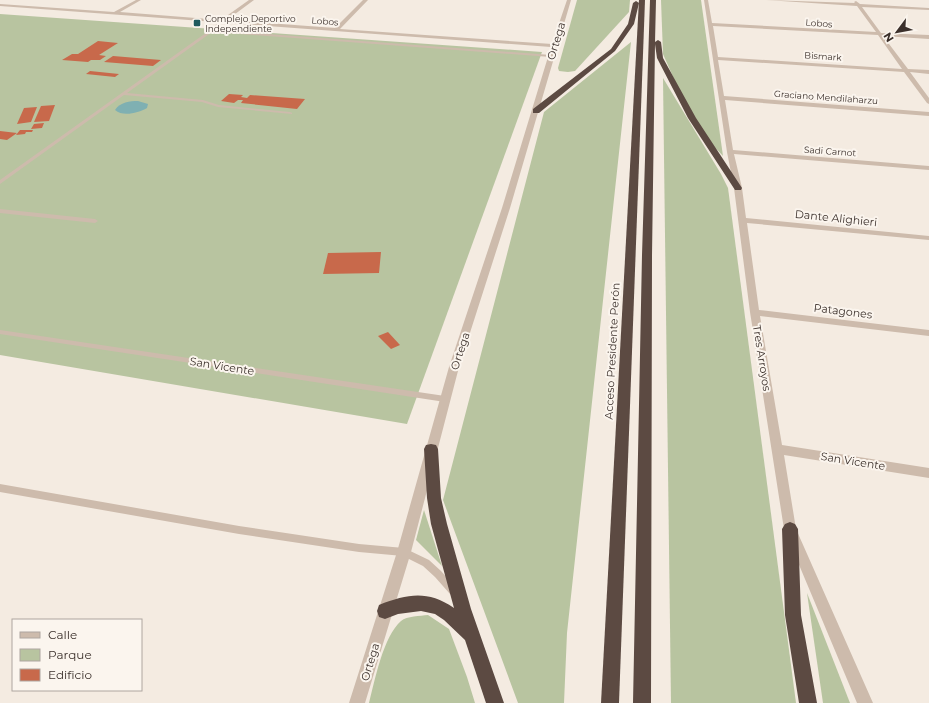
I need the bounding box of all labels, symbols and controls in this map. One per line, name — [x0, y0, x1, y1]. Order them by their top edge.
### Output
north arrow — [877, 12, 917, 52]
place label: Complejo Deportivo Independiente — [205, 13, 296, 34]
street label: Lobos — [311, 15, 339, 27]
street label: Lobos — [805, 17, 833, 29]
marker: Complejo Deportivo Independiente — [192, 18, 202, 28]
street label: Ortega — [544, 20, 568, 62]
text: N — [880, 30, 897, 45]
street label: Bismark — [804, 49, 843, 63]
street label: Graciano Mendilaharzu — [774, 88, 878, 106]
street label: Sadi Carnot — [804, 144, 857, 158]
street label: Dante Alighieri — [794, 207, 878, 229]
street label: Acceso Presidente Perón — [601, 282, 623, 420]
street label: Patagones — [813, 300, 874, 322]
street label: Tres Arroyos — [750, 324, 774, 393]
street label: Ortega — [447, 330, 473, 372]
street label: San Vicente — [189, 354, 256, 378]
street label: San Vicente — [820, 449, 887, 473]
legend — [12, 619, 142, 691]
text: Calle — [48, 627, 77, 642]
street label: Ortega — [358, 641, 382, 683]
text: Parque — [48, 647, 92, 662]
text: Edificio — [48, 667, 92, 682]

